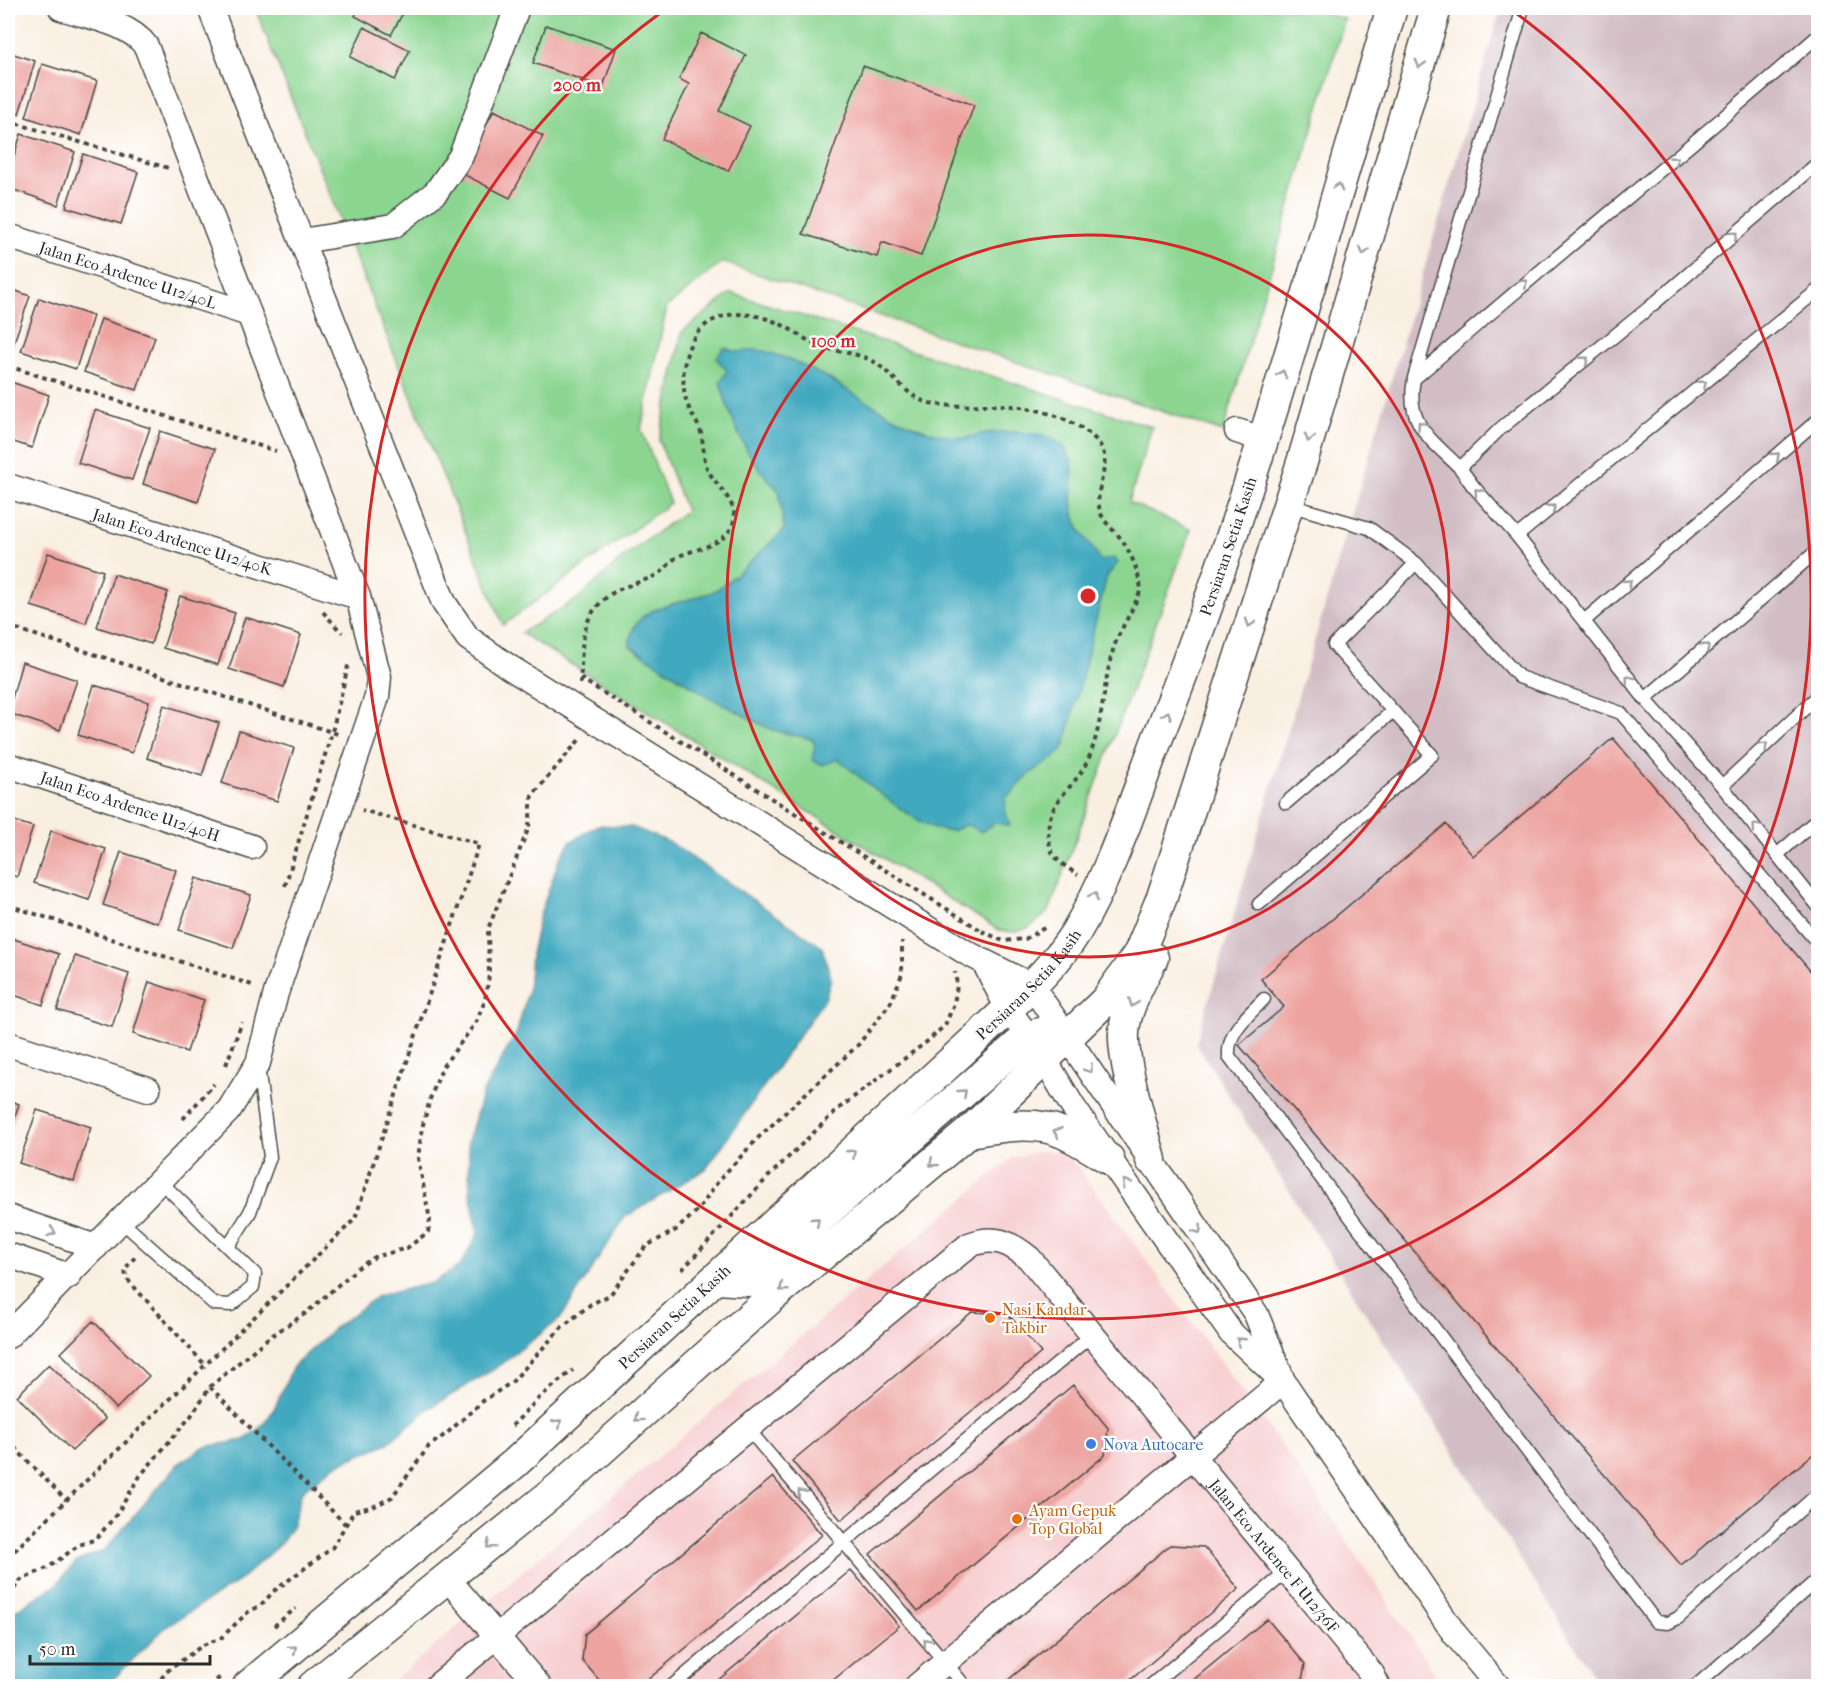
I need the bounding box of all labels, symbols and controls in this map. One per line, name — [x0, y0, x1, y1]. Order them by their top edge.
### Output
one-way arrow — [1415, 58, 1427, 68]
text: 200 m — [553, 75, 602, 96]
one-way arrow — [1668, 156, 1679, 167]
one-way arrow — [1331, 182, 1343, 193]
one-way arrow — [1727, 231, 1738, 242]
street label: Jalan Eco Ardence U12/40L — [35, 237, 219, 312]
one-way arrow — [1359, 245, 1371, 255]
one-way arrow — [1517, 279, 1528, 290]
text: 100 m — [810, 331, 857, 352]
one-way arrow — [1578, 356, 1589, 367]
one-way arrow — [1275, 369, 1287, 380]
one-way arrow — [1696, 381, 1707, 392]
one-way arrow — [1417, 420, 1428, 431]
one-way arrow — [1304, 432, 1316, 442]
one-way arrow — [1769, 452, 1780, 463]
street label: Persiaran Setia Kasih — [1195, 474, 1260, 618]
one-way arrow — [1474, 488, 1485, 499]
street label: Jalan Eco Ardence U12/40K — [88, 503, 276, 579]
one-way arrow — [1545, 504, 1556, 515]
one-way arrow — [1621, 579, 1632, 590]
centre of rings — [1078, 586, 1098, 606]
one-way arrow — [1245, 617, 1257, 628]
one-way arrow — [1699, 643, 1709, 654]
one-way arrow — [1626, 675, 1637, 686]
one-way arrow — [1160, 711, 1172, 722]
one-way arrow — [1758, 742, 1768, 753]
street label: Jalan Eco Ardence U12/40H — [36, 766, 223, 845]
one-way arrow — [1752, 823, 1763, 834]
one-way arrow — [1087, 892, 1098, 903]
street label: Persiaran Setia Kasih — [972, 926, 1085, 1044]
one-way arrow — [1127, 997, 1140, 1008]
one-way arrow — [1082, 1062, 1093, 1073]
one-way arrow — [956, 1089, 967, 1100]
one-way arrow — [1052, 1126, 1063, 1139]
one-way arrow — [845, 1149, 856, 1160]
one-way arrow — [929, 1156, 940, 1167]
one-way arrow — [1122, 1179, 1133, 1190]
one-way arrow — [809, 1217, 820, 1228]
one-way arrow — [1191, 1224, 1203, 1234]
one-way arrow — [46, 1225, 57, 1237]
street label: Persiaran Setia Kasih — [614, 1260, 734, 1373]
one-way arrow — [779, 1281, 790, 1292]
place label: Nasi Kandar Takbir — [1002, 1300, 1087, 1337]
marker: Nasi Kandar Takbir — [983, 1311, 997, 1325]
one-way arrow — [1236, 1338, 1247, 1349]
one-way arrow — [634, 1411, 644, 1422]
one-way arrow — [551, 1420, 562, 1431]
place label: Nova Autocare — [1103, 1435, 1204, 1454]
marker: Nova Autocare — [1084, 1437, 1098, 1451]
street label: Jalan Eco Ardence F U12/36F — [1204, 1473, 1343, 1637]
one-way arrow — [798, 1489, 809, 1500]
place label: Ayam Gepuk Top Global — [1028, 1501, 1117, 1538]
marker: Ayam Gepuk Top Global — [1010, 1512, 1024, 1526]
one-way arrow — [486, 1537, 497, 1548]
scale bar — [30, 1628, 210, 1666]
one-way arrow — [923, 1638, 934, 1649]
text: 50 m — [39, 1639, 76, 1660]
one-way arrow — [286, 1645, 297, 1656]

